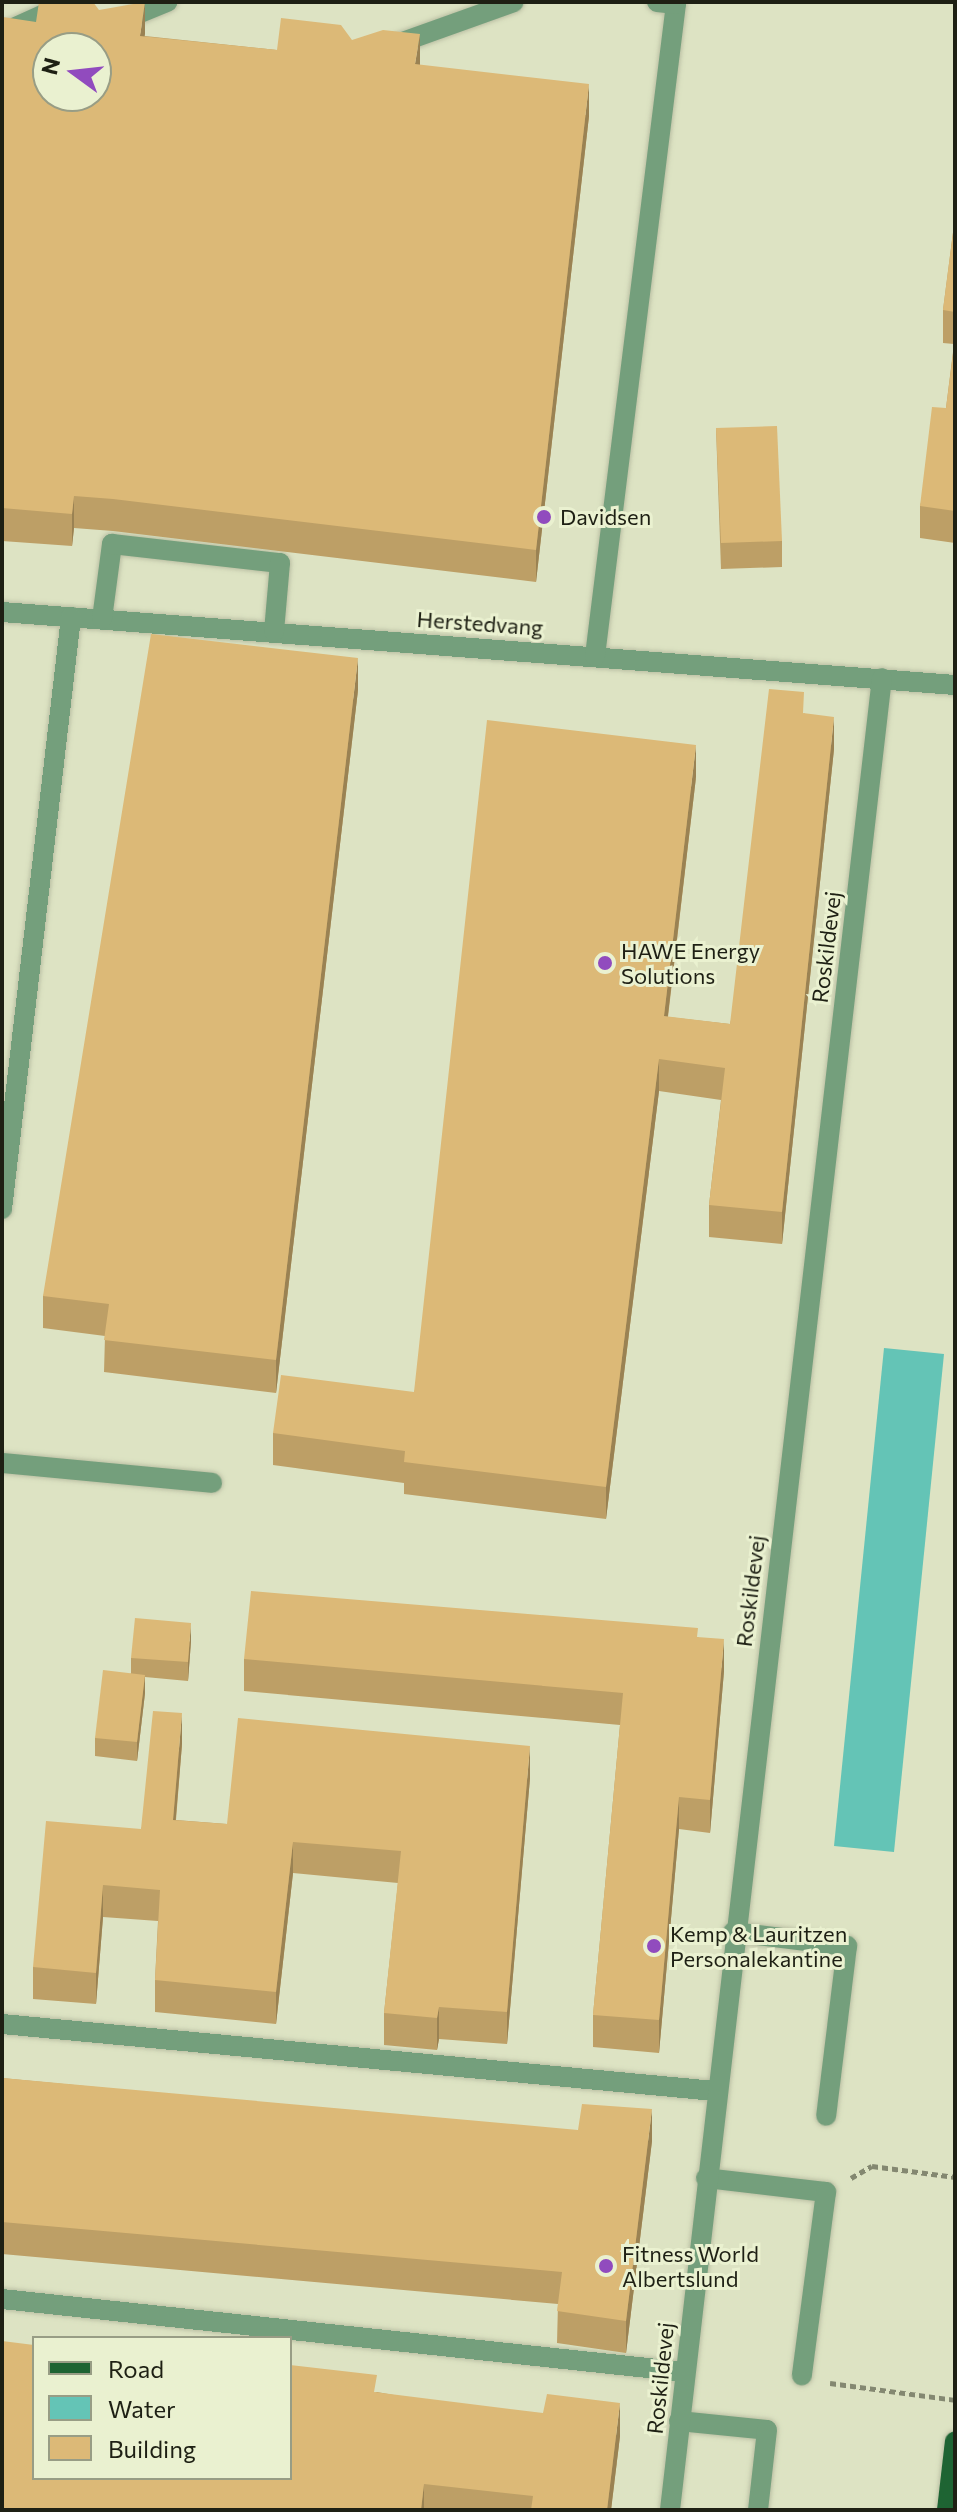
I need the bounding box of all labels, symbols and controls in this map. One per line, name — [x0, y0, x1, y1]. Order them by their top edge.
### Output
north arrow — [32, 32, 112, 112]
text: N — [35, 55, 65, 78]
place label: Davidsen — [560, 504, 651, 530]
marker: Davidsen — [535, 508, 553, 526]
street label: Herstedvang — [416, 605, 544, 641]
street label: Roskildevej — [806, 890, 846, 1004]
place label: HAWE Energy Solutions — [621, 937, 760, 988]
marker: HAWE Energy Solutions — [596, 954, 614, 972]
street label: Roskildevej — [730, 1534, 770, 1648]
place label: Kemp & Lauritzen Personalekantine — [670, 1920, 847, 1972]
marker: Kemp & Lauritzen Personalekantine — [645, 1937, 663, 1955]
place label: Fitness World Albertslund — [622, 2240, 759, 2292]
marker: Fitness World Albertslund — [597, 2257, 615, 2275]
street label: Roskildevej — [641, 2321, 679, 2435]
legend — [32, 2336, 292, 2480]
text: Road — [108, 2354, 164, 2383]
text: Water — [108, 2394, 176, 2423]
text: Building — [108, 2434, 196, 2463]

